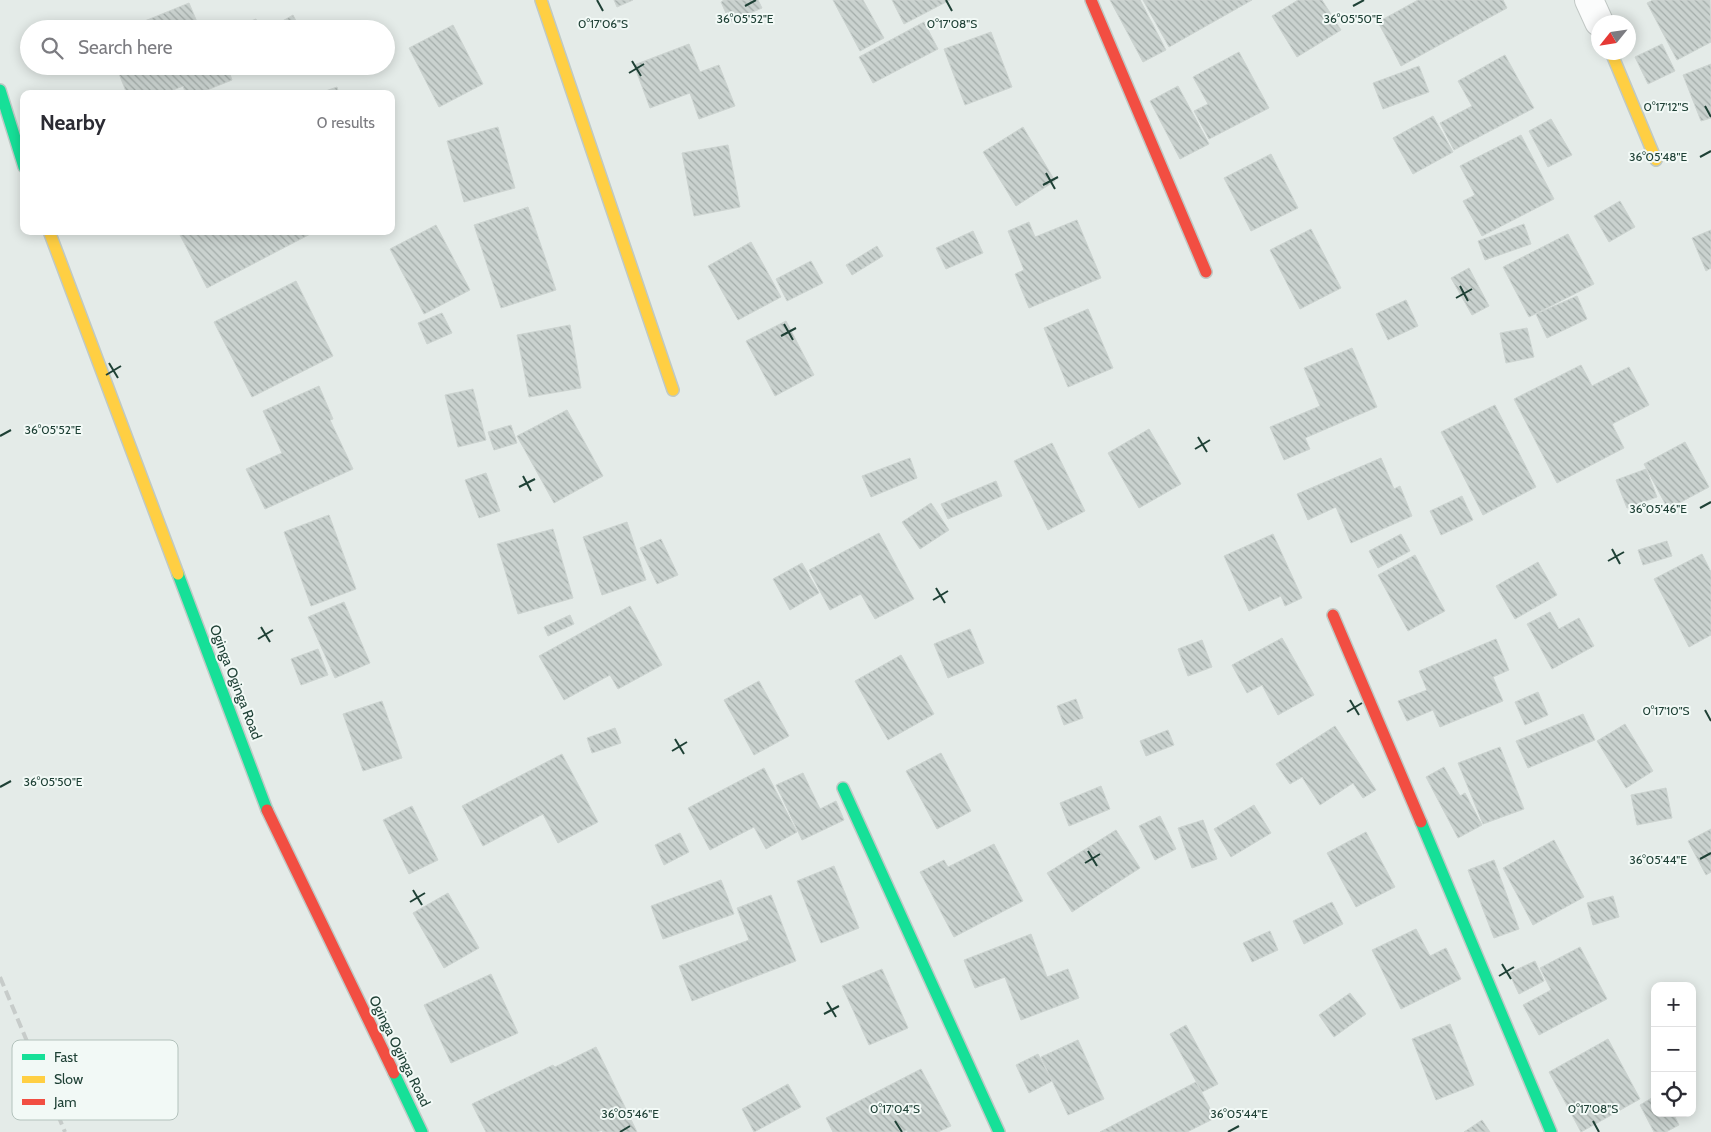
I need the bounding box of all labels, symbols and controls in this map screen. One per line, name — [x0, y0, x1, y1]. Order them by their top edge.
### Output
text: 36°05'52"E — [717, 11, 774, 26]
text: 36°05'50"E — [1324, 11, 1383, 26]
north arrow — [1591, 15, 1636, 60]
text: 0°17'06"S — [578, 16, 628, 31]
text: 0°17'08"S — [927, 16, 977, 31]
search box — [20, 20, 395, 75]
icon: search — [38, 34, 66, 62]
text: Search here — [78, 36, 172, 59]
text: 0°17'12"S — [1644, 99, 1688, 114]
text: Nearby — [40, 110, 106, 135]
text: 0 results — [316, 113, 375, 132]
text: 36°05'48"E — [1629, 149, 1687, 164]
text: 36°05'52"E — [25, 422, 82, 437]
text: 36°05'46"E — [1629, 501, 1687, 516]
street label: Oginga Oginga Road — [206, 622, 266, 742]
text: 0°17'10"S — [1642, 703, 1690, 718]
text: 36°05'50"E — [24, 774, 83, 789]
text: 36°05'44"E — [1629, 852, 1687, 867]
map controls — [1651, 982, 1696, 1117]
button: + — [1651, 982, 1696, 1027]
street label: Oginga Oginga Road — [365, 992, 435, 1110]
button: − — [1651, 1027, 1696, 1072]
legend — [12, 1040, 178, 1120]
text: Fast — [54, 1048, 78, 1066]
text: Slow — [54, 1070, 83, 1088]
button: locate — [1651, 1072, 1696, 1117]
text: Jam — [53, 1093, 76, 1111]
text: 0°17'04"S — [870, 1101, 920, 1116]
text: 0°17'08"S — [1568, 1101, 1618, 1116]
text: 36°05'46"E — [601, 1106, 659, 1121]
text: 36°05'44"E — [1210, 1106, 1268, 1121]

